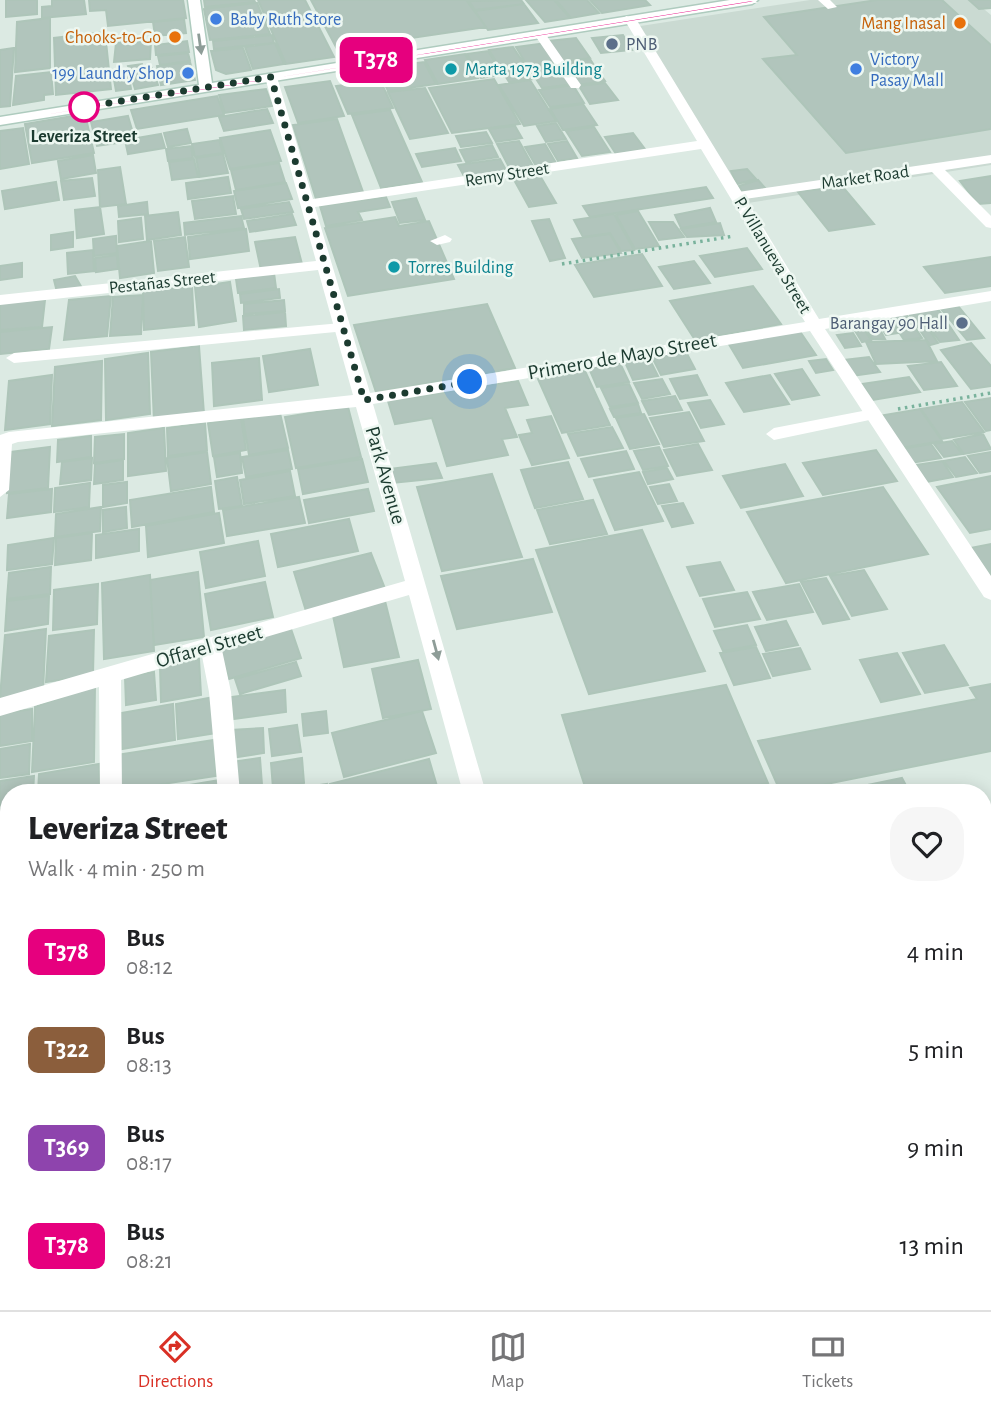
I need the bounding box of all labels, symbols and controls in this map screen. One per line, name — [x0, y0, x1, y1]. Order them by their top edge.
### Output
marker: Baby Ruth Store — [208, 11, 224, 27]
place label: Baby Ruth Store — [230, 11, 341, 29]
place label: Mang Inasal — [861, 15, 946, 33]
marker: Mang Inasal — [952, 15, 968, 31]
place label: Chooks-to-Go — [65, 29, 161, 47]
marker: Chooks-to-Go — [167, 29, 183, 45]
one-way arrow — [195, 33, 206, 55]
marker: PNB — [604, 36, 620, 52]
place label: PNB — [626, 36, 657, 54]
line badge: T378 — [327, 37, 425, 83]
text: T378 — [354, 48, 398, 72]
place label: Victory Pasay Mall — [870, 51, 944, 90]
marker: Marta 1973 Building — [443, 61, 459, 77]
place label: Marta 1973 Building — [465, 61, 602, 79]
marker: Victory Pasay Mall — [848, 61, 864, 77]
place label: 199 Laundry Shop — [52, 65, 174, 83]
marker: 199 Laundry Shop — [180, 65, 196, 81]
marker: Leveriza Street — [69, 92, 99, 122]
place label: Leveriza Street — [31, 128, 137, 146]
street label: Remy Street — [464, 159, 551, 191]
street label: Market Road — [820, 163, 910, 193]
street label: P. Villanueva Street — [730, 194, 814, 317]
marker: Torres Building — [386, 259, 402, 275]
place label: Torres Building — [408, 259, 513, 277]
street label: Pestañas Street — [108, 268, 217, 298]
place label: Barangay 90 Hall — [830, 315, 948, 333]
marker: Barangay 90 Hall — [954, 315, 970, 331]
street label: Primero de Mayo Street — [526, 329, 718, 383]
your location — [452, 364, 487, 399]
street label: Park Avenue — [362, 424, 410, 527]
street label: Offarel Street — [153, 621, 265, 672]
one-way arrow — [431, 640, 442, 662]
button: heart — [890, 807, 964, 881]
text: Leveriza Street — [28, 813, 228, 846]
text: Walk · 4 min · 250 m — [28, 858, 205, 881]
text: Bus — [126, 925, 165, 951]
text: 4 min — [907, 939, 964, 965]
text: T378 — [44, 940, 89, 964]
text: 08:12 — [126, 956, 173, 979]
text: Bus — [126, 1023, 165, 1049]
text: 5 min — [908, 1037, 964, 1063]
text: T322 — [44, 1038, 89, 1062]
text: 08:13 — [126, 1054, 172, 1077]
text: Bus — [126, 1121, 165, 1147]
text: 9 min — [907, 1135, 964, 1161]
text: T369 — [44, 1136, 89, 1160]
text: 08:17 — [126, 1152, 172, 1175]
text: Bus — [126, 1219, 165, 1245]
text: 13 min — [900, 1233, 964, 1259]
text: T378 — [44, 1234, 89, 1258]
text: 08:21 — [126, 1250, 173, 1273]
tab: Directions — [138, 1328, 213, 1393]
tab: Map — [489, 1328, 527, 1393]
tab: Tickets — [802, 1328, 853, 1393]

